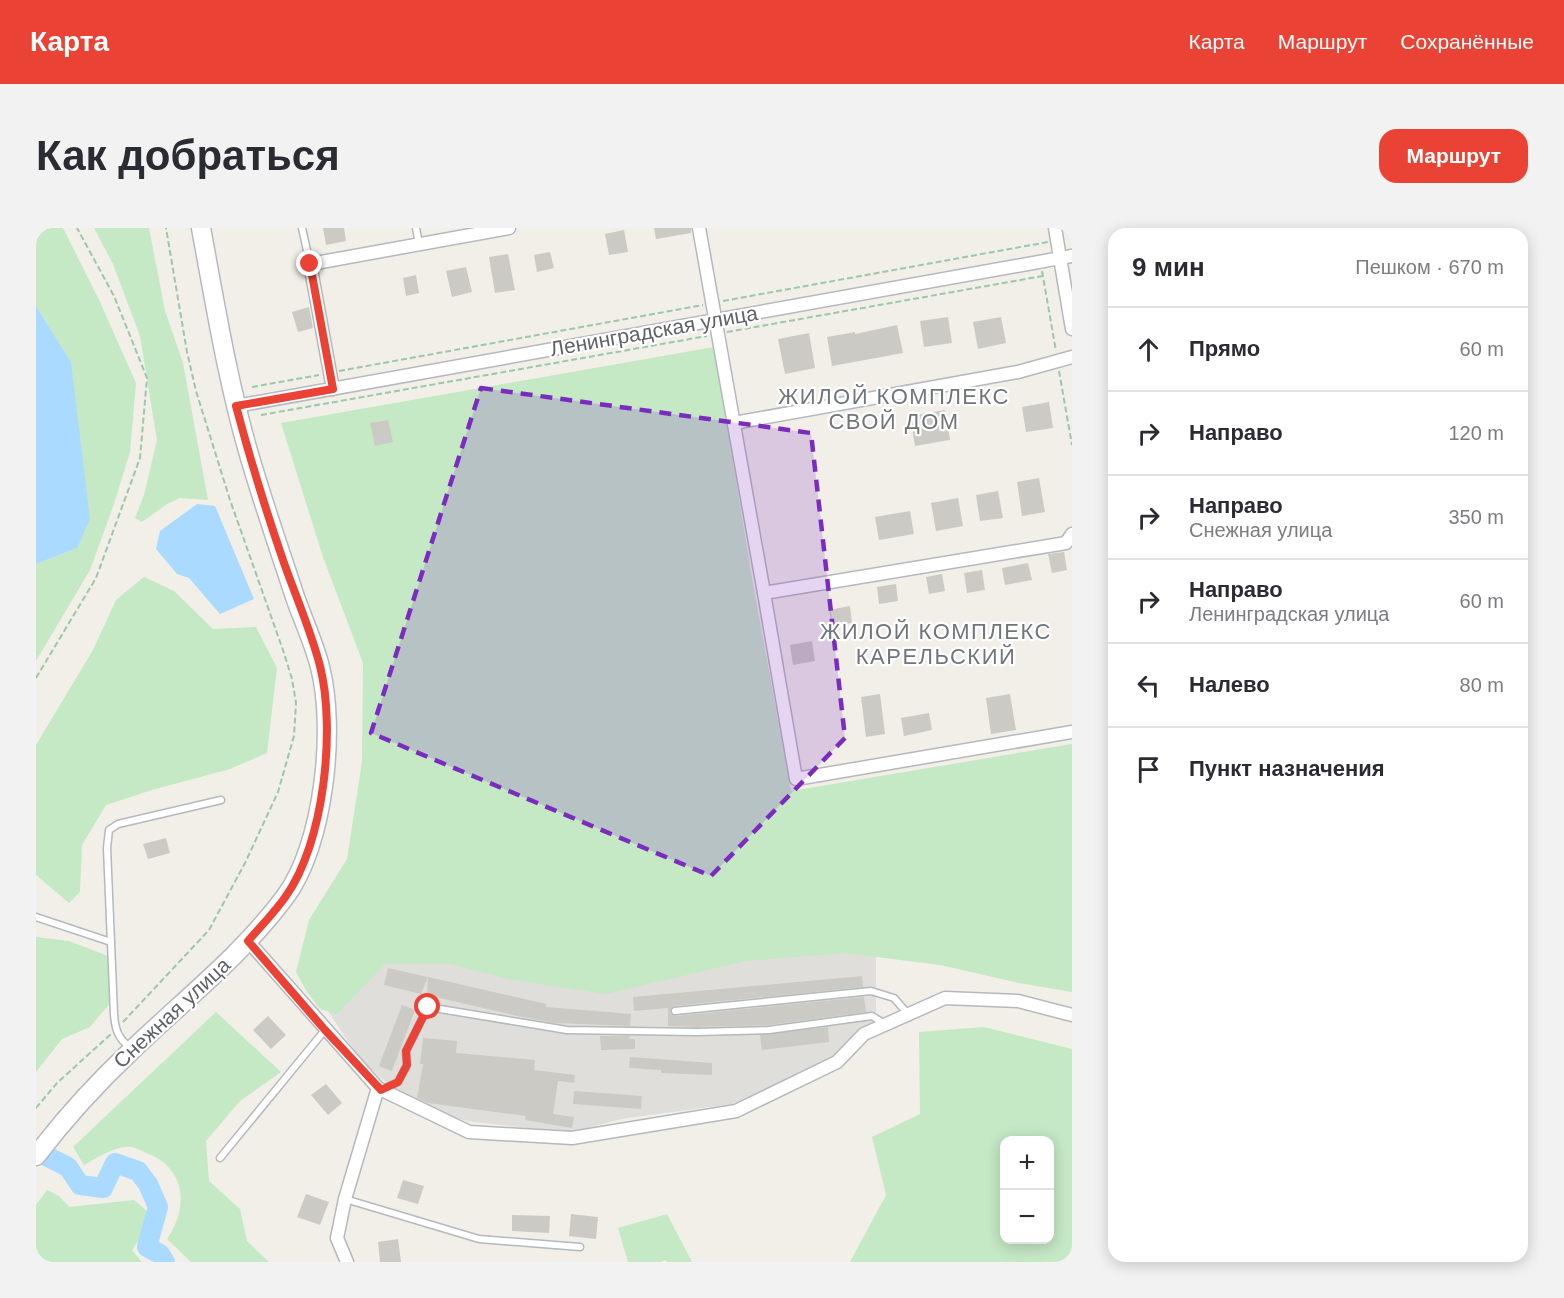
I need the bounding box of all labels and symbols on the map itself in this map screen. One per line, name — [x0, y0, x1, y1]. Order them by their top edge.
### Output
route end — [296, 250, 322, 276]
street label: Ленинградская улица — [548, 301, 760, 360]
district label: ЖИЛОЙ КОМПЛЕКС СВОЙ ДОМ — [778, 384, 1010, 434]
district label: ЖИЛОЙ КОМПЛЕКС КАРЕЛЬСКИЙ — [820, 619, 1052, 669]
street label: Снежная улица — [109, 953, 235, 1072]
route start — [414, 993, 440, 1019]

